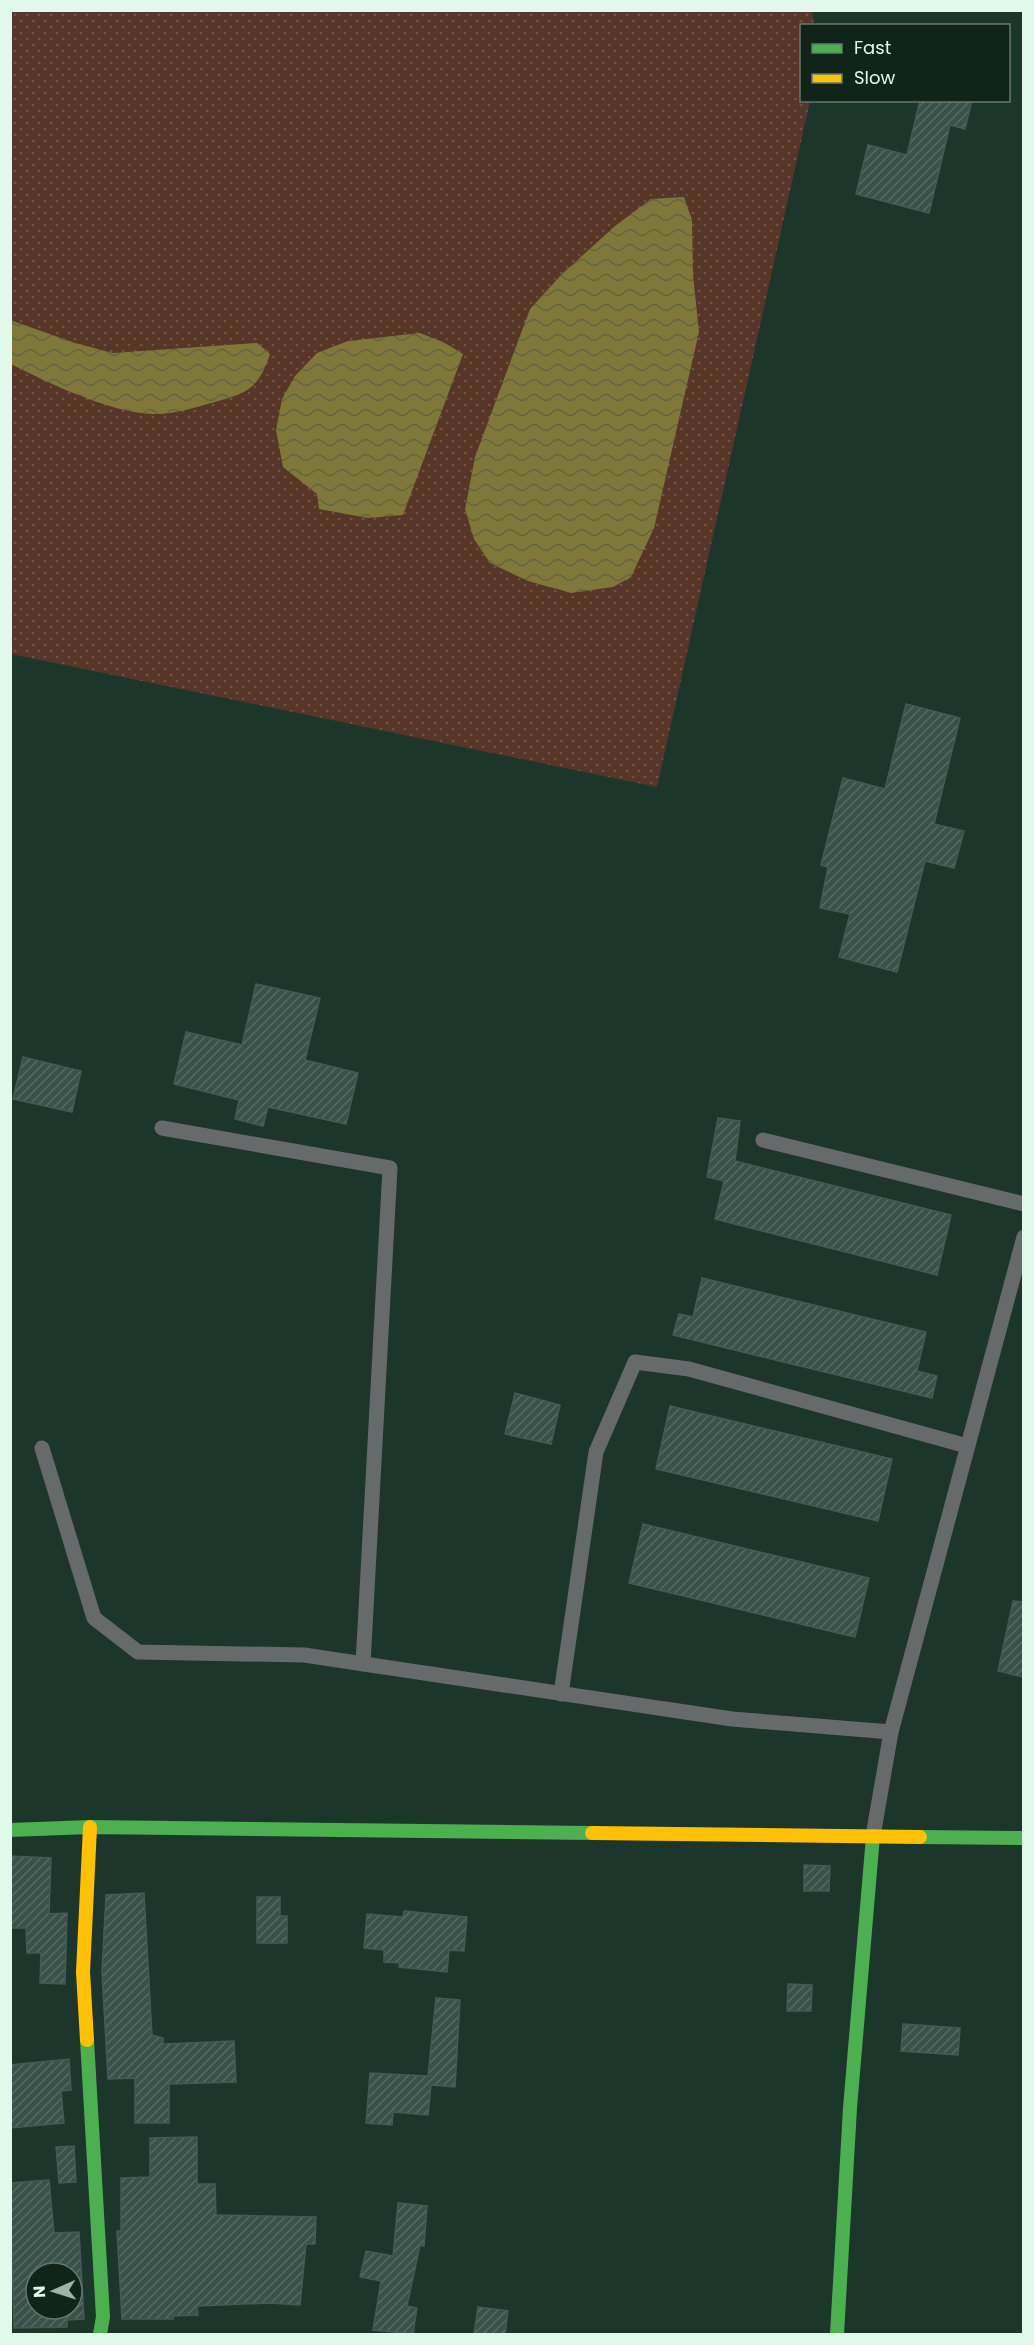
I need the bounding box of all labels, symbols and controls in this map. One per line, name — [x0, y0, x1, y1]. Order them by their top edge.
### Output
legend — [800, 24, 1010, 102]
text: Fast — [854, 35, 891, 60]
text: Slow — [854, 65, 896, 90]
north arrow — [24, 2261, 84, 2321]
text: N — [28, 2285, 51, 2298]

